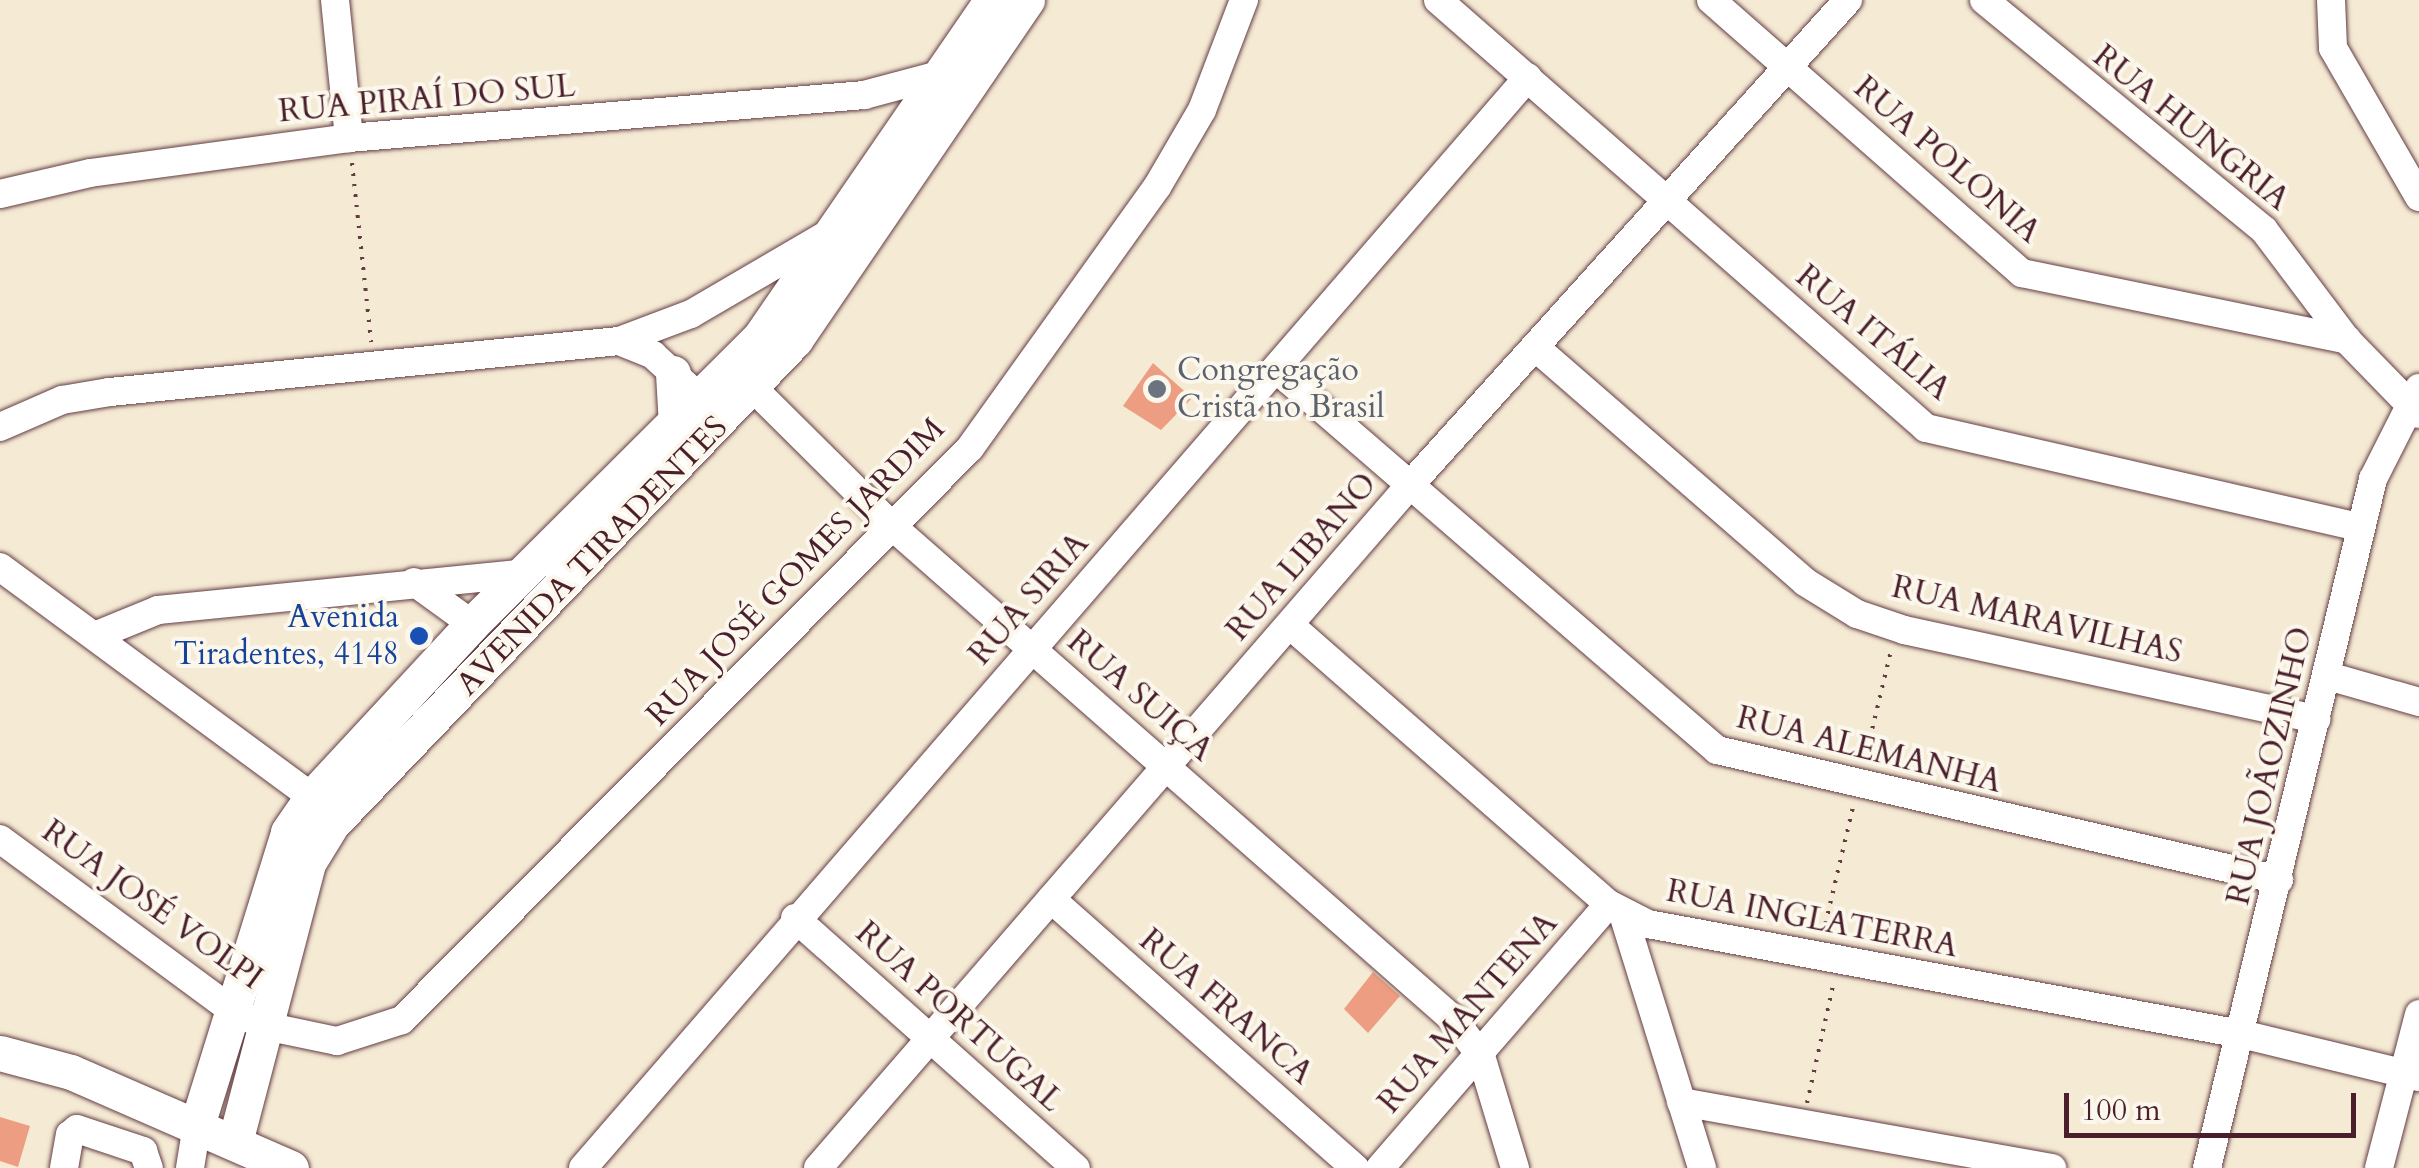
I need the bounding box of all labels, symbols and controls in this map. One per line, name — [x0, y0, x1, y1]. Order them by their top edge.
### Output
street label: RUA HUNGRIA — [2085, 37, 2297, 219]
street label: RUA PIRAÍ DO SUL — [277, 67, 577, 131]
street label: RUA POLONIA — [1846, 69, 2048, 251]
street label: RUA ITÁLIA — [1788, 257, 1958, 409]
place label: Congregação Cristã no Brasil — [1177, 352, 1385, 427]
marker: Congregação Cristã no Brasil — [1146, 378, 1168, 400]
street label: AVENIDA TIRADENTES — [449, 408, 735, 704]
street label: RUA JOSÉ GOMES JARDIM — [639, 410, 953, 734]
street label: RUA LIBANO — [1219, 465, 1385, 649]
street label: RUA SIRIA — [961, 525, 1097, 673]
street label: RUA MARAVILHAS — [1888, 568, 2186, 672]
place label: Avenida Tiradentes, 4148 — [174, 599, 399, 674]
street label: RUA SUIÇA — [1059, 622, 1221, 770]
street label: RUA JOÃOZINHO — [2219, 623, 2321, 909]
marker: Avenida Tiradentes, 4148 — [408, 625, 430, 647]
street label: RUA ALEMANHA — [1733, 699, 2005, 801]
street label: RUA JOSÉ VOLPI — [34, 812, 270, 998]
street label: RUA INGLATERRA — [1663, 872, 1961, 966]
street label: RUA MANTENA — [1370, 905, 1566, 1121]
street label: RUA PORTUGAL — [848, 914, 1070, 1120]
street label: RUA FRANCA — [1131, 921, 1321, 1093]
scale bar — [2069, 1073, 2362, 1135]
text: 100 m — [2081, 1090, 2161, 1131]

